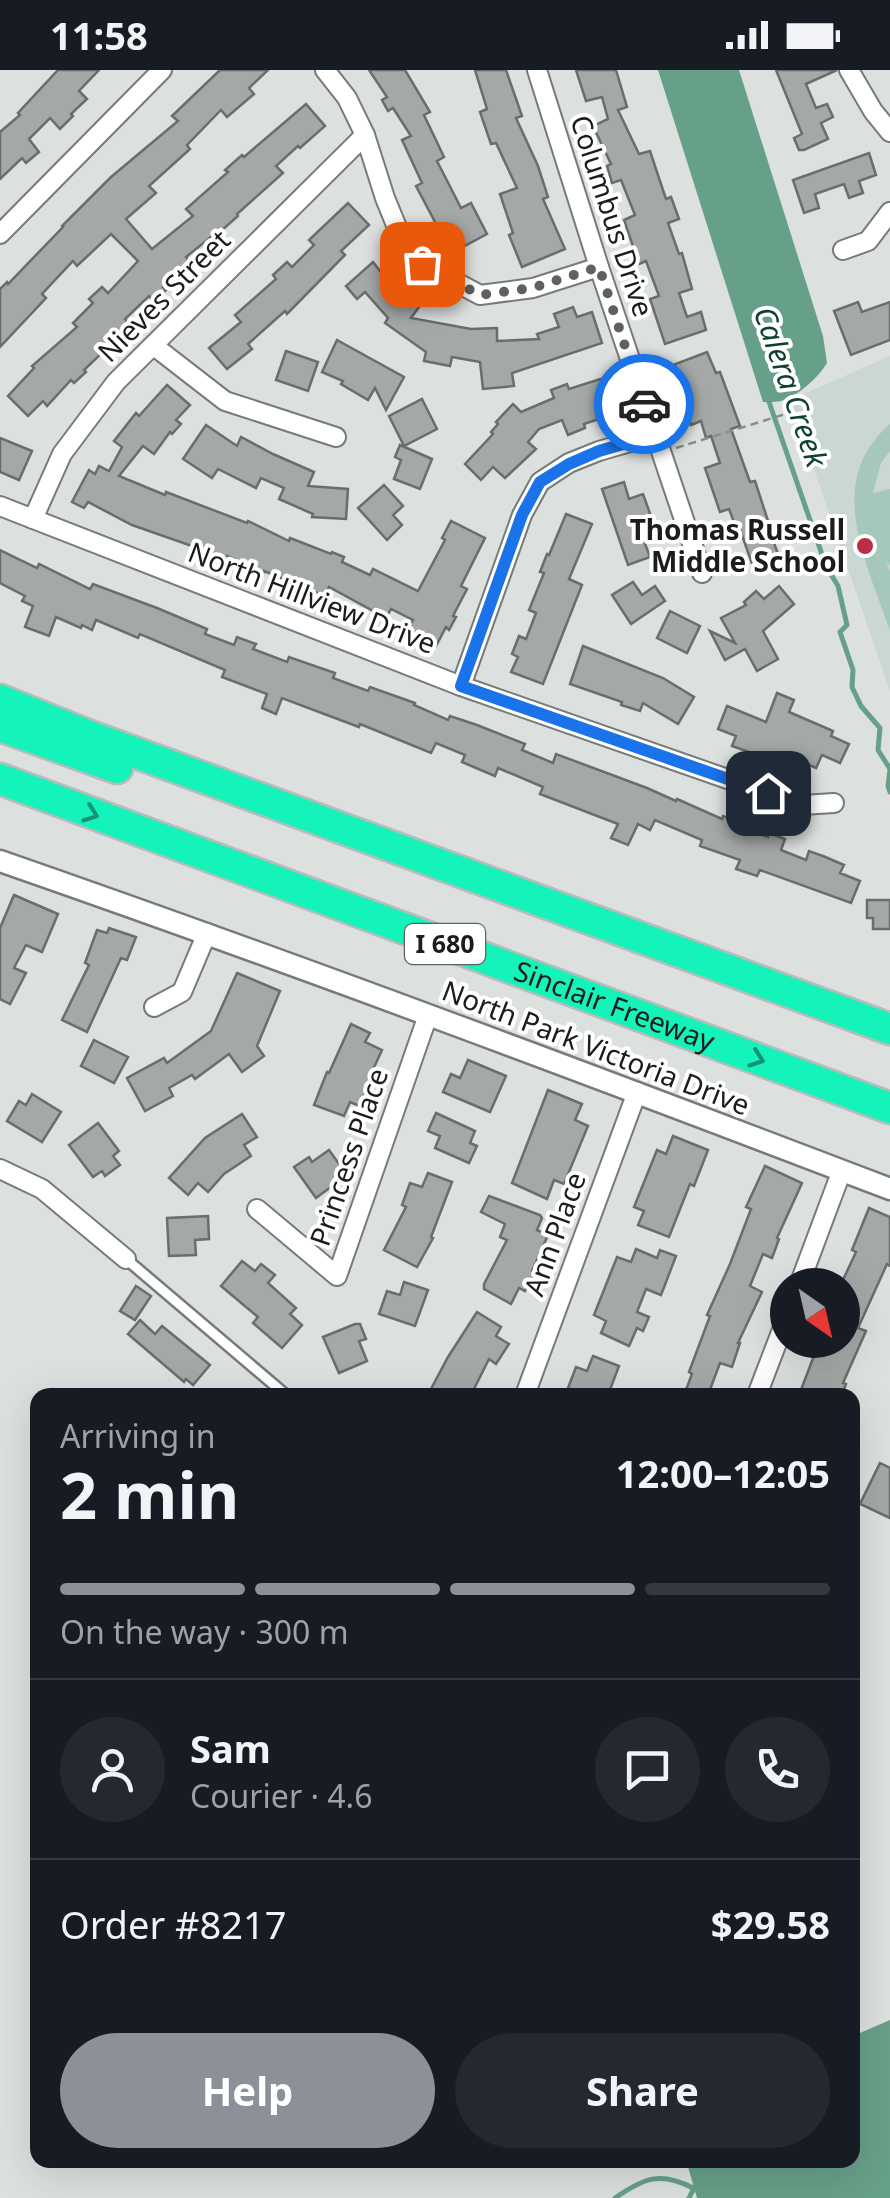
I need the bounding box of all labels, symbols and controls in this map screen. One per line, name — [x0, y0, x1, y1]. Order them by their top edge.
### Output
text: 11:58 — [50, 9, 148, 61]
street label: Columbus Drive — [562, 110, 663, 321]
street label: Nieves Street — [89, 221, 238, 370]
pin — [380, 222, 465, 307]
icon: bag — [395, 237, 450, 292]
water label: Calera Creek — [745, 301, 838, 473]
courier — [594, 354, 694, 454]
icon: car — [617, 377, 672, 432]
place label: Thomas Russell Middle School — [630, 510, 845, 580]
street label: North Hillview Drive — [183, 532, 442, 662]
marker: Thomas Russell Middle School — [854, 535, 876, 557]
pin — [726, 751, 811, 836]
icon: home — [741, 766, 796, 821]
one-way arrow — [81, 802, 98, 823]
road number: I 680 — [405, 924, 485, 964]
street label: Sinclair Freeway — [509, 951, 721, 1060]
street label: North Park Victoria Drive — [437, 971, 756, 1123]
one-way arrow — [748, 1047, 765, 1068]
street label: Princess Place — [300, 1063, 396, 1251]
street label: Ann Place — [514, 1167, 594, 1301]
north arrow — [770, 1268, 860, 1358]
map controls — [770, 1268, 860, 1358]
text: Arriving in — [60, 1414, 215, 1457]
text: 12:00–12:05 — [616, 1447, 830, 1499]
text: 2 min — [60, 1450, 239, 1538]
text: On the way · 300 m — [60, 1610, 349, 1653]
button: person — [60, 1717, 165, 1822]
button: chat — [595, 1717, 700, 1822]
button: phone — [725, 1717, 830, 1822]
text: Sam — [190, 1722, 271, 1774]
text: Courier · 4.6 — [190, 1774, 373, 1817]
text: Order #8217 — [60, 1898, 286, 1950]
text: $29.58 — [711, 1898, 830, 1950]
button: Help — [60, 2033, 435, 2148]
button: Share — [455, 2033, 830, 2148]

